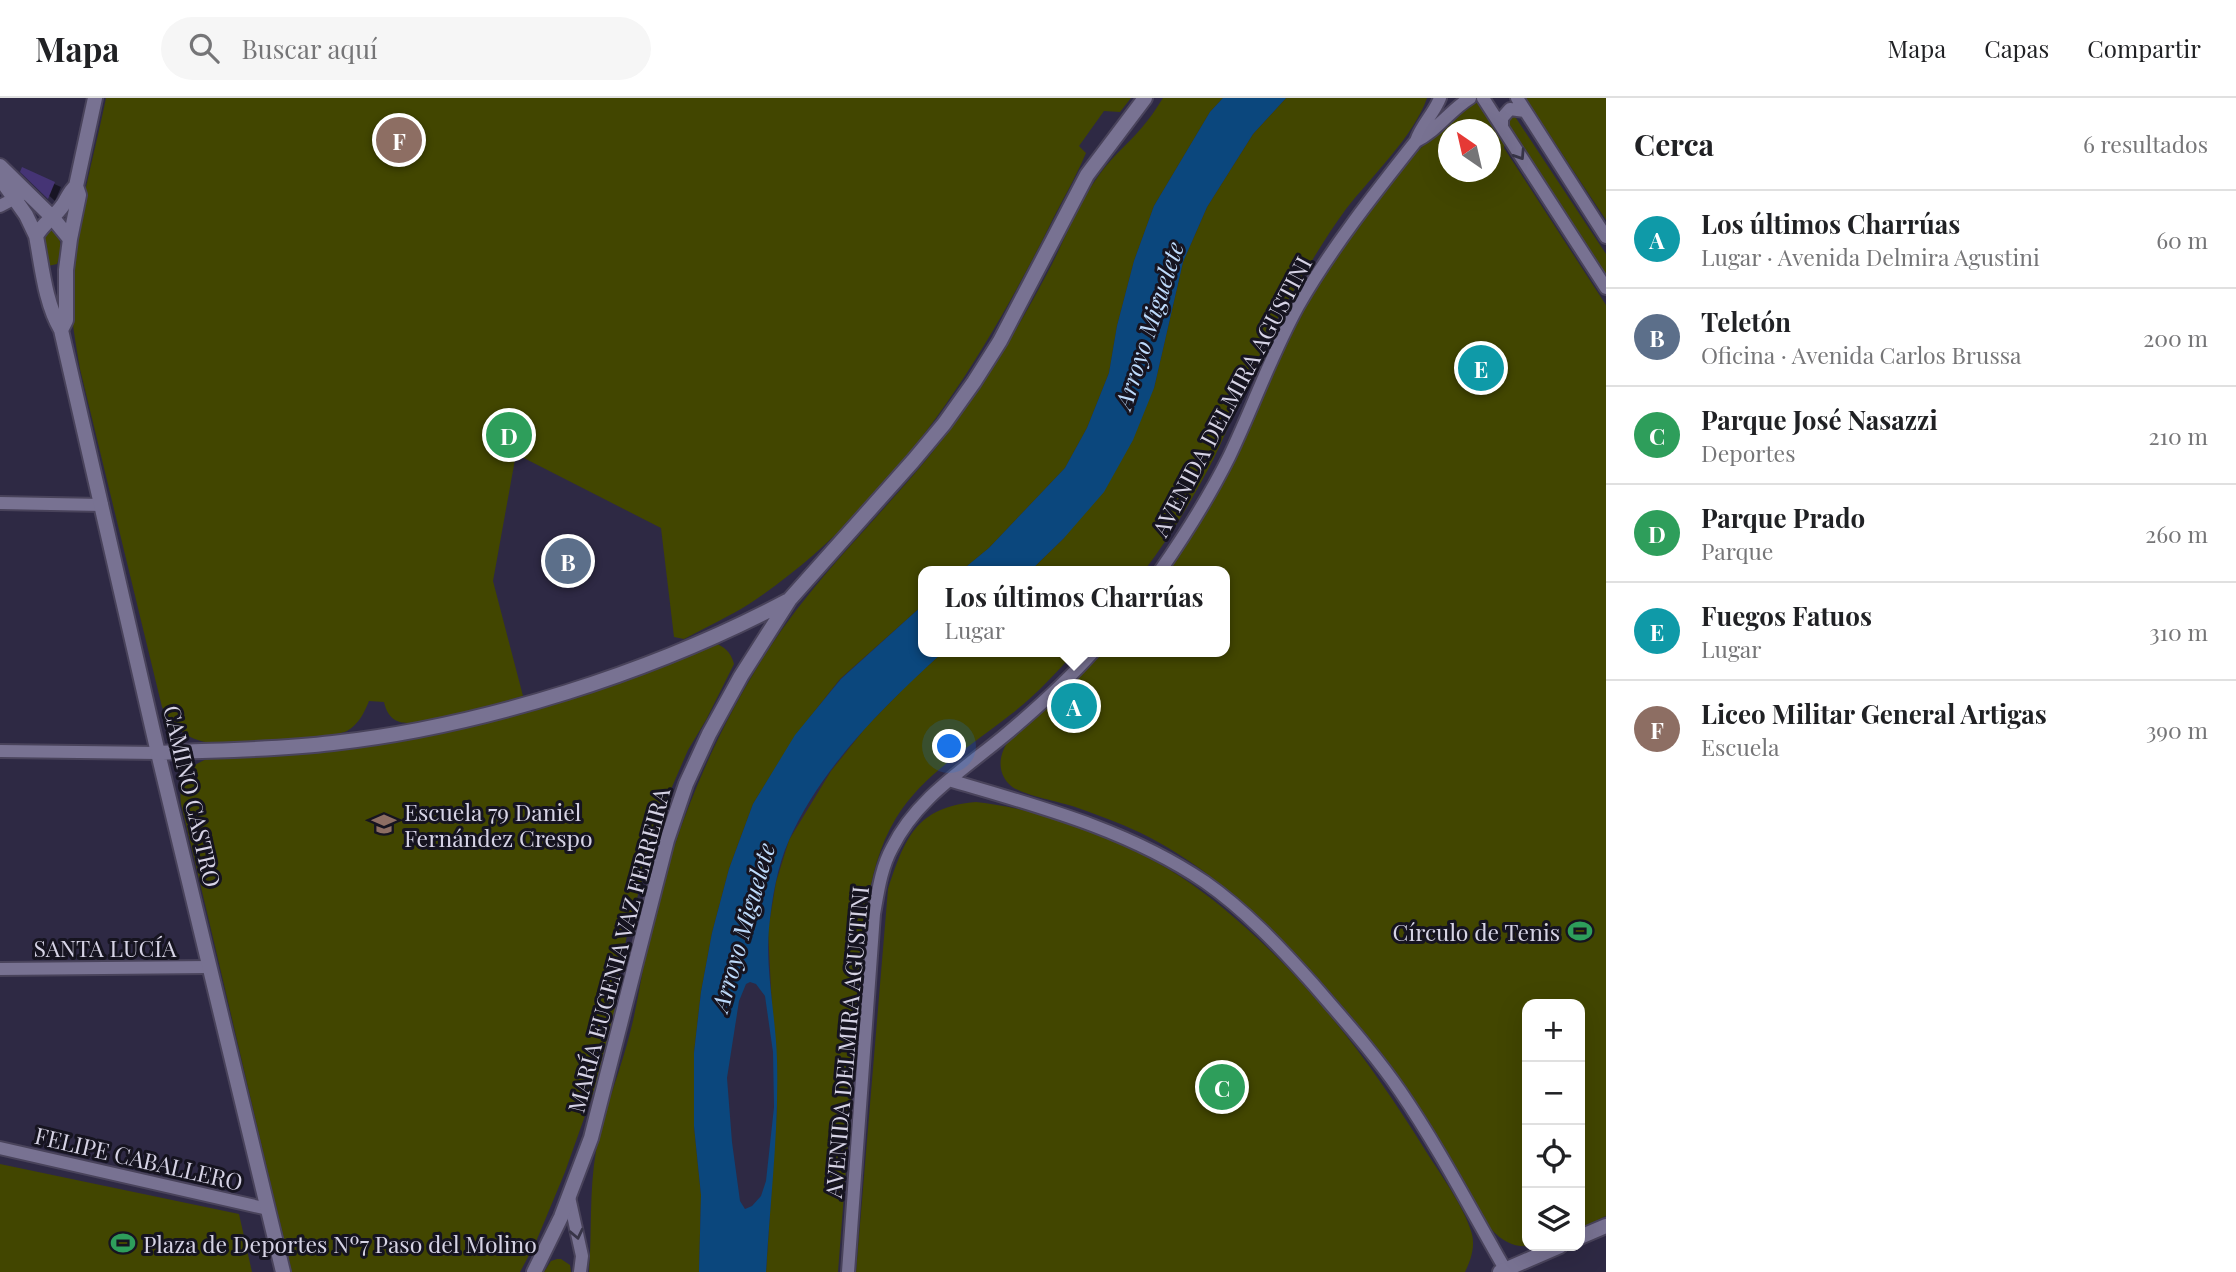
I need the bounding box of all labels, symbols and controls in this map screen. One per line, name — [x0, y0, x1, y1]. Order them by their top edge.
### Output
search box — [161, 17, 651, 80]
text: Mapa — [35, 26, 119, 70]
icon: search — [185, 29, 223, 67]
text: Buscar aquí — [241, 31, 378, 66]
text: Mapa — [1888, 32, 1946, 64]
text: Capas — [1984, 32, 2049, 64]
text: Compartir — [2087, 32, 2201, 64]
pin: F — [376, 114, 422, 166]
north arrow — [1438, 119, 1501, 182]
text: Cerca — [1634, 124, 1714, 164]
text: 6 resultados — [2083, 128, 2208, 159]
one-way arrow — [1512, 148, 1525, 161]
text: Los últimos Charrúas — [1701, 206, 1960, 241]
text: A — [1649, 224, 1665, 255]
text: 60 m — [2156, 224, 2208, 255]
water label: Arroyo Miguelete — [1105, 237, 1190, 416]
text: Lugar · Avenida Delmira Agustini — [1701, 241, 2040, 272]
street label: AVENIDA DELMIRA AGUSTINI — [1143, 251, 1318, 542]
text: Teletón — [1701, 304, 1791, 339]
text: B — [1649, 322, 1665, 353]
text: 200 m — [2143, 322, 2208, 353]
text: Oficina · Avenida Carlos Brussa — [1701, 339, 2021, 370]
pin: E — [1458, 342, 1504, 394]
text: Parque José Nasazzi — [1701, 402, 1938, 437]
pin: D — [486, 409, 532, 461]
text: C — [1649, 420, 1665, 451]
text: 210 m — [2149, 420, 2208, 451]
text: Deportes — [1701, 437, 1796, 468]
text: Parque Prado — [1701, 500, 1865, 535]
text: D — [1648, 518, 1666, 549]
text: 260 m — [2145, 518, 2208, 549]
pin: B — [545, 535, 591, 587]
text: Parque — [1701, 535, 1773, 566]
popup — [918, 566, 1230, 657]
text: Los últimos Charrúas — [944, 579, 1204, 614]
text: Fuegos Fatuos — [1701, 598, 1872, 633]
text: Lugar — [944, 614, 1005, 645]
text: E — [1650, 616, 1664, 647]
text: 310 m — [2149, 616, 2208, 647]
text: Lugar — [1701, 633, 1762, 664]
pin: A — [1051, 680, 1097, 732]
text: Liceo Militar General Artigas — [1701, 696, 2047, 731]
street label: CAMINO CASTRO — [157, 702, 229, 890]
text: F — [1650, 714, 1664, 745]
text: 390 m — [2146, 714, 2208, 745]
your location — [932, 729, 966, 763]
text: Escuela — [1701, 731, 1780, 762]
street label: MARÍA EUGENIA VAZ FERREIRA — [560, 784, 676, 1116]
place label: Escuela 79 Daniel Fernández Crespo — [404, 796, 593, 853]
school or university icon: Escuela 79 Daniel Fernández Crespo — [370, 810, 398, 838]
water label: Arroyo Miguelete — [702, 839, 781, 1018]
street label: AVENIDA DELMIRA AGUSTINI — [817, 885, 875, 1200]
place label: Círculo de Tenis — [1393, 916, 1560, 947]
sports icon: Círculo de Tenis — [1566, 917, 1594, 945]
street label: SANTA LUCÍA — [33, 932, 177, 963]
map controls — [1522, 999, 1585, 1251]
button: + — [1522, 999, 1585, 1062]
pin: C — [1199, 1061, 1245, 1113]
button: − — [1522, 1062, 1585, 1125]
street label: FELIPE CABALLERO — [32, 1119, 246, 1197]
button: locate — [1522, 1125, 1585, 1188]
button: layers — [1522, 1188, 1585, 1251]
place label: Plaza de Deportes Nº7 Paso del Molino — [143, 1228, 537, 1259]
one-way arrow — [569, 1228, 583, 1240]
sports icon: Plaza de Deportes Nº7 Paso del Molino — [109, 1229, 137, 1257]

